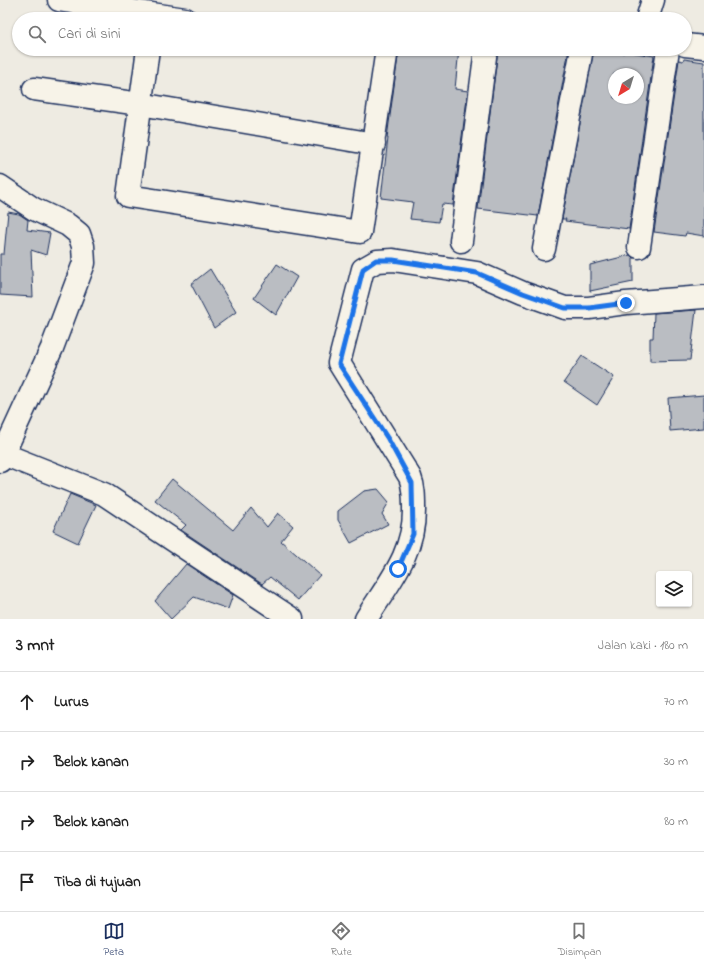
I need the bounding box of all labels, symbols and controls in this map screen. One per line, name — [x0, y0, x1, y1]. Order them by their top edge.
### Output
search box — [12, 12, 692, 56]
icon: search — [26, 23, 48, 45]
text: Cari di sini — [58, 23, 121, 45]
north arrow — [608, 68, 644, 104]
route end — [617, 294, 635, 312]
route start — [389, 560, 407, 578]
map controls — [656, 571, 692, 607]
button: layers — [656, 571, 692, 607]
text: 3 mnt — [16, 633, 55, 658]
text: Jalan kaki · 180 m — [598, 636, 688, 655]
icon: ahead — [16, 691, 38, 713]
text: Lurus — [54, 691, 89, 713]
text: 70 m — [664, 692, 688, 711]
icon: right — [16, 751, 38, 773]
text: Belok kanan — [54, 751, 129, 773]
text: 30 m — [664, 752, 688, 771]
icon: right — [16, 811, 38, 833]
text: Belok kanan — [54, 811, 129, 833]
text: 80 m — [664, 812, 688, 831]
icon: arrive — [16, 871, 38, 893]
text: Tiba di tujuan — [54, 871, 141, 893]
tab: Peta — [103, 920, 125, 960]
tab: Rute — [330, 920, 352, 960]
tab: Disimpan — [558, 920, 601, 960]

